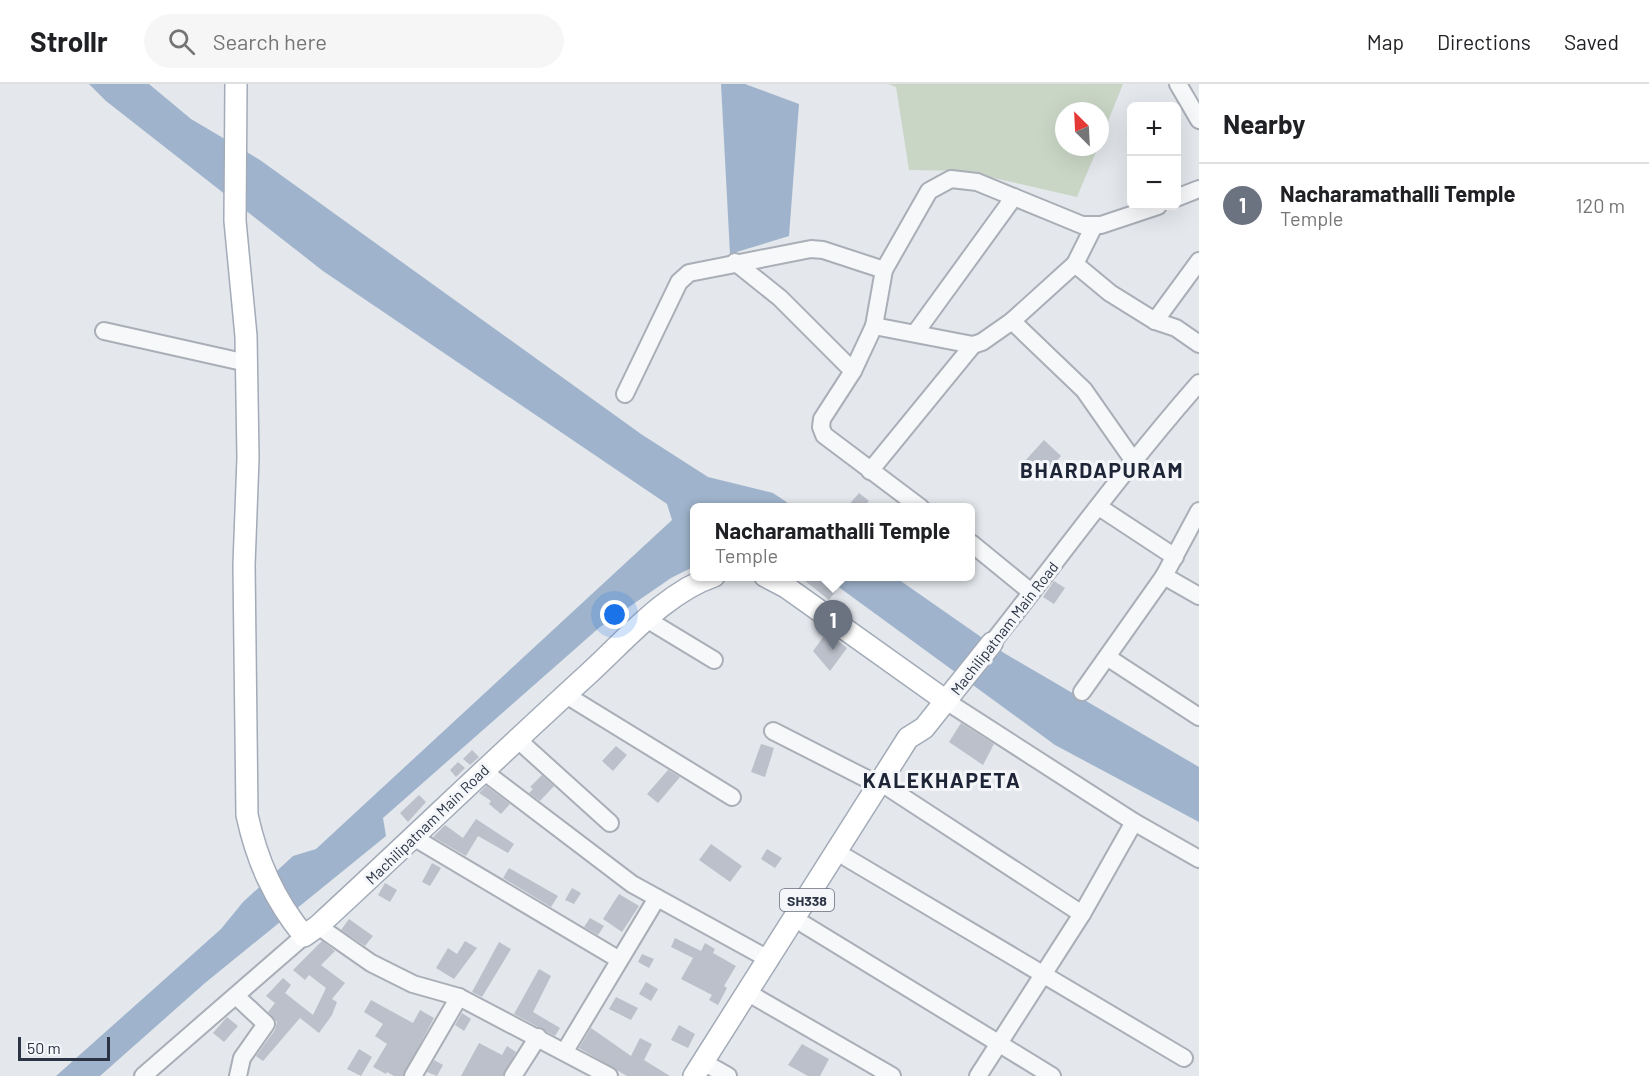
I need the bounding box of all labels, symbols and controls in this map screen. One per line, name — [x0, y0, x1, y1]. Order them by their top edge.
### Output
search box — [144, 14, 564, 68]
text: Strollr — [30, 24, 108, 58]
icon: search — [165, 25, 198, 58]
text: Search here — [213, 28, 327, 54]
text: Map — [1367, 29, 1404, 54]
text: Directions — [1437, 29, 1531, 54]
text: Saved — [1564, 29, 1619, 54]
north arrow — [1055, 102, 1109, 156]
map controls — [1127, 102, 1181, 210]
button: + — [1127, 102, 1181, 156]
text: Nearby — [1223, 108, 1305, 139]
button: − — [1127, 156, 1181, 210]
text: Nacharamathalli Temple — [1280, 180, 1515, 206]
text: 1 — [1239, 193, 1246, 217]
text: 120 m — [1575, 193, 1625, 217]
text: Temple — [1280, 206, 1343, 230]
district label: BHARDAPURAM — [1020, 457, 1184, 482]
popup — [690, 503, 975, 581]
text: Nacharamathalli Temple — [715, 517, 950, 543]
text: Temple — [715, 543, 778, 567]
street label: Machilipatnam Main Road — [946, 558, 1062, 698]
your location — [600, 600, 629, 629]
pin: 1 — [814, 600, 852, 650]
street label: Machilipatnam Main Road — [362, 760, 492, 888]
district label: KALEKHAPETA — [863, 767, 1021, 792]
road number: SH338 — [780, 889, 834, 911]
scale bar — [18, 1034, 110, 1062]
text: 50 m — [27, 1038, 61, 1057]

